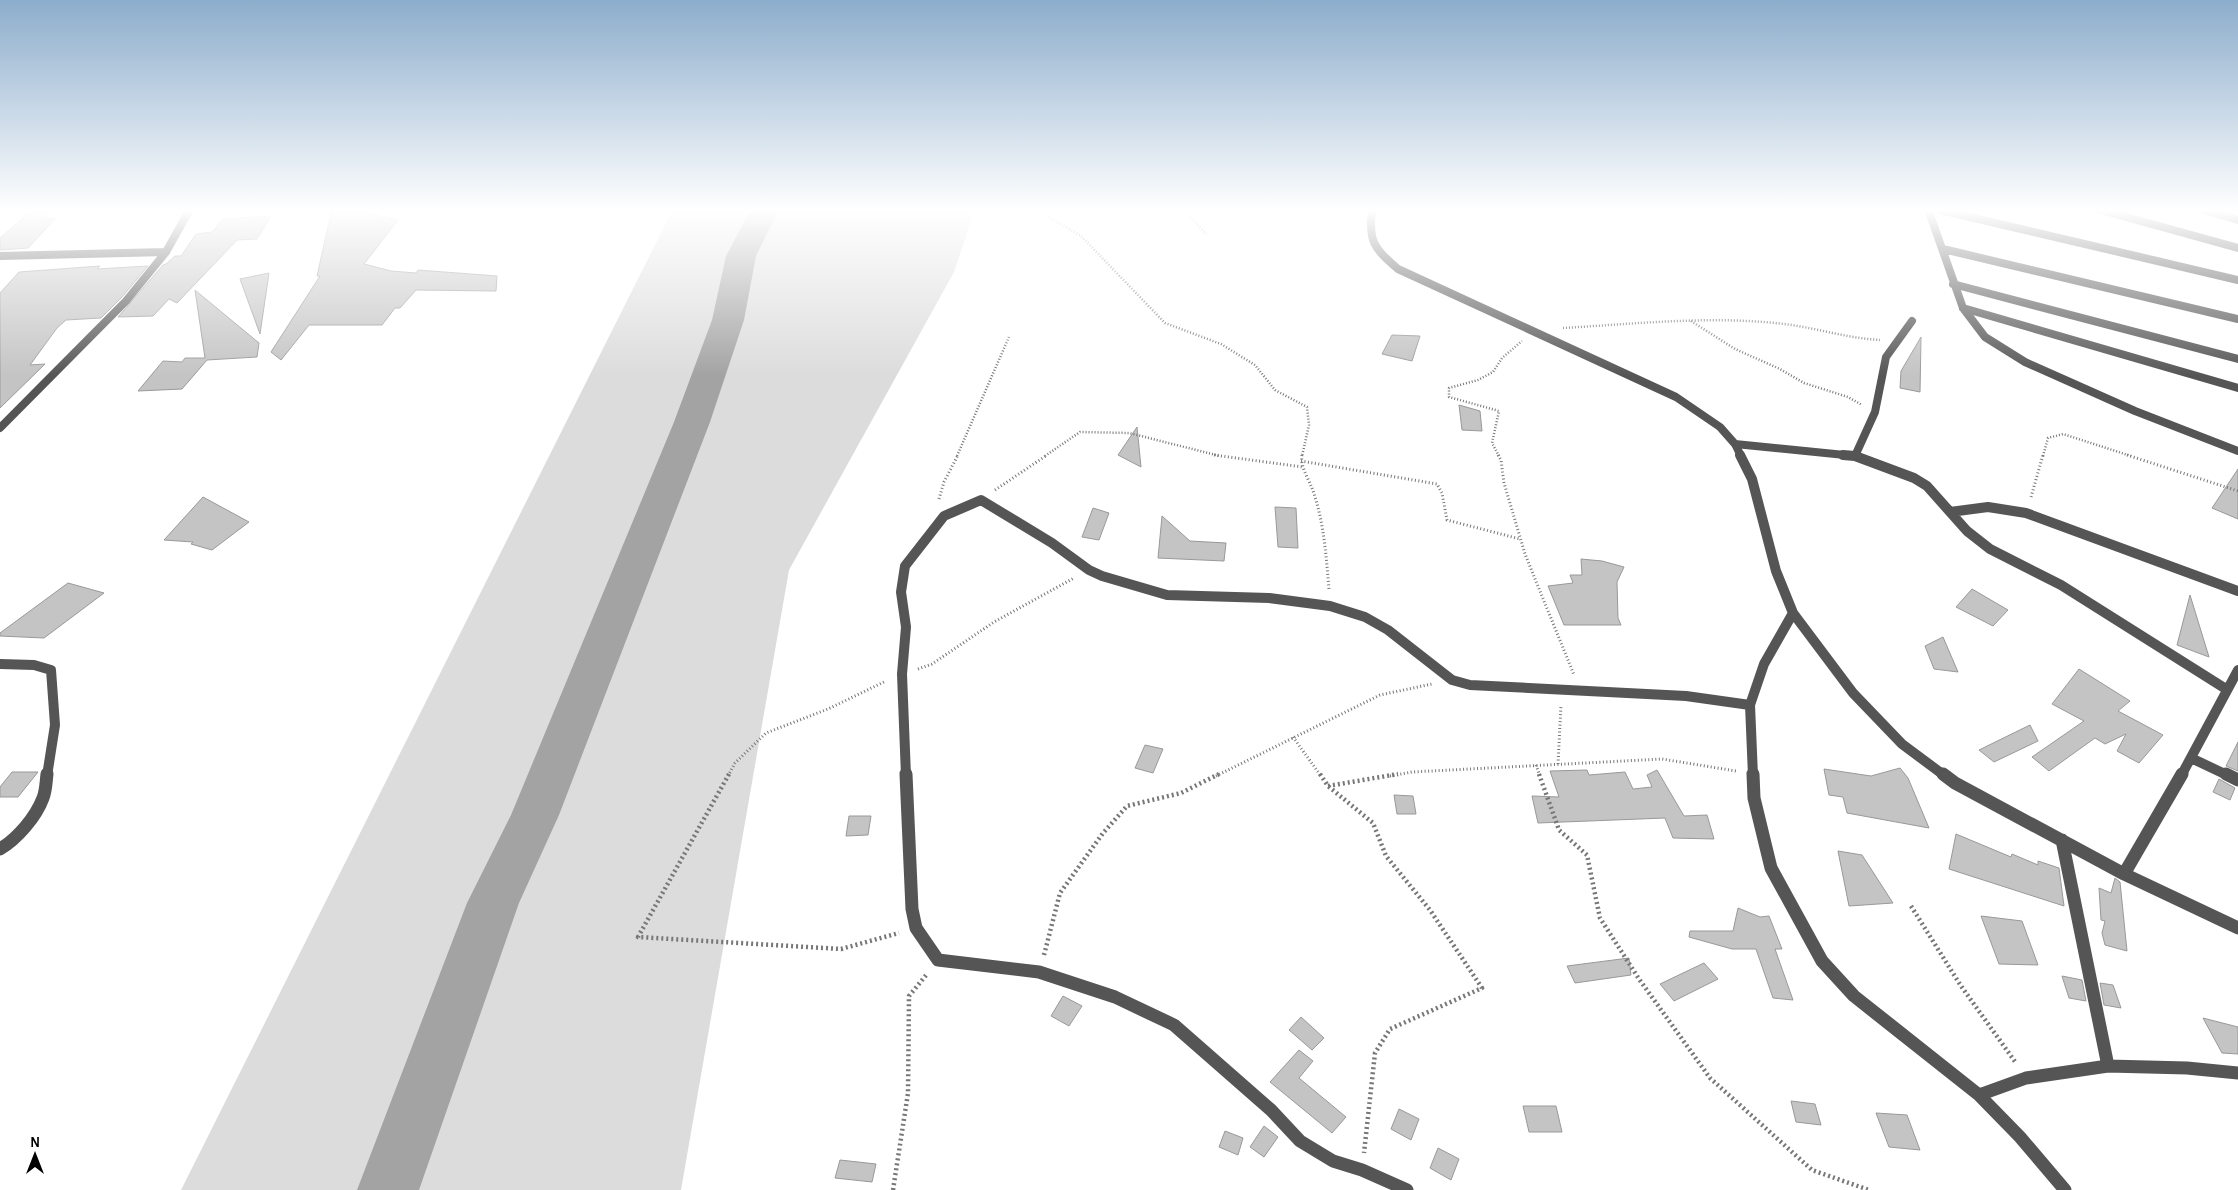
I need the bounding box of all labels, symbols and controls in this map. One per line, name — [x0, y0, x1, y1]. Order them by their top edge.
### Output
north arrow — [10, 1130, 60, 1180]
text: N — [30, 1136, 40, 1150]

